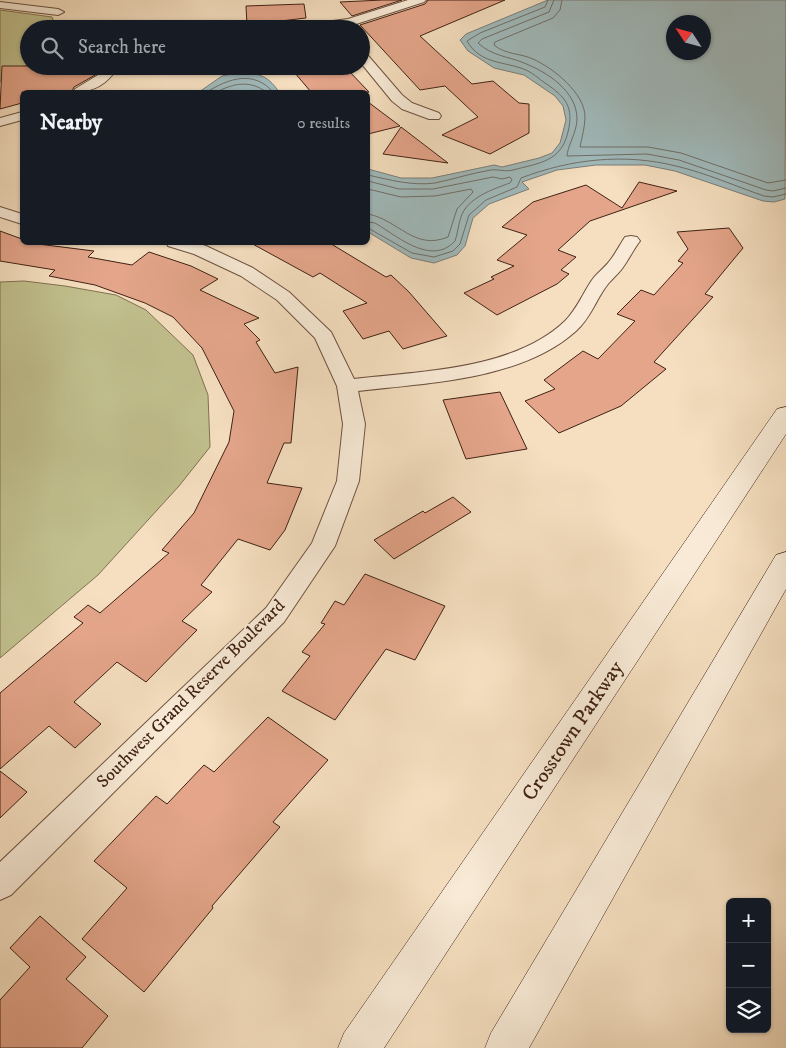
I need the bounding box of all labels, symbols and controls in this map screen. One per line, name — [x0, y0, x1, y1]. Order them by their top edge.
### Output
north arrow — [666, 15, 711, 60]
search box — [20, 20, 370, 75]
icon: search — [38, 34, 66, 62]
text: Search here — [78, 36, 166, 59]
text: Nearby — [40, 110, 102, 136]
text: 0 results — [297, 113, 350, 133]
street label: Southwest Grand Reserve Boulevard — [92, 595, 290, 793]
street label: Crosstown Parkway — [517, 655, 630, 806]
map controls — [726, 898, 771, 1033]
button: + — [726, 898, 771, 943]
button: − — [726, 943, 771, 988]
button: layers — [726, 988, 771, 1033]

